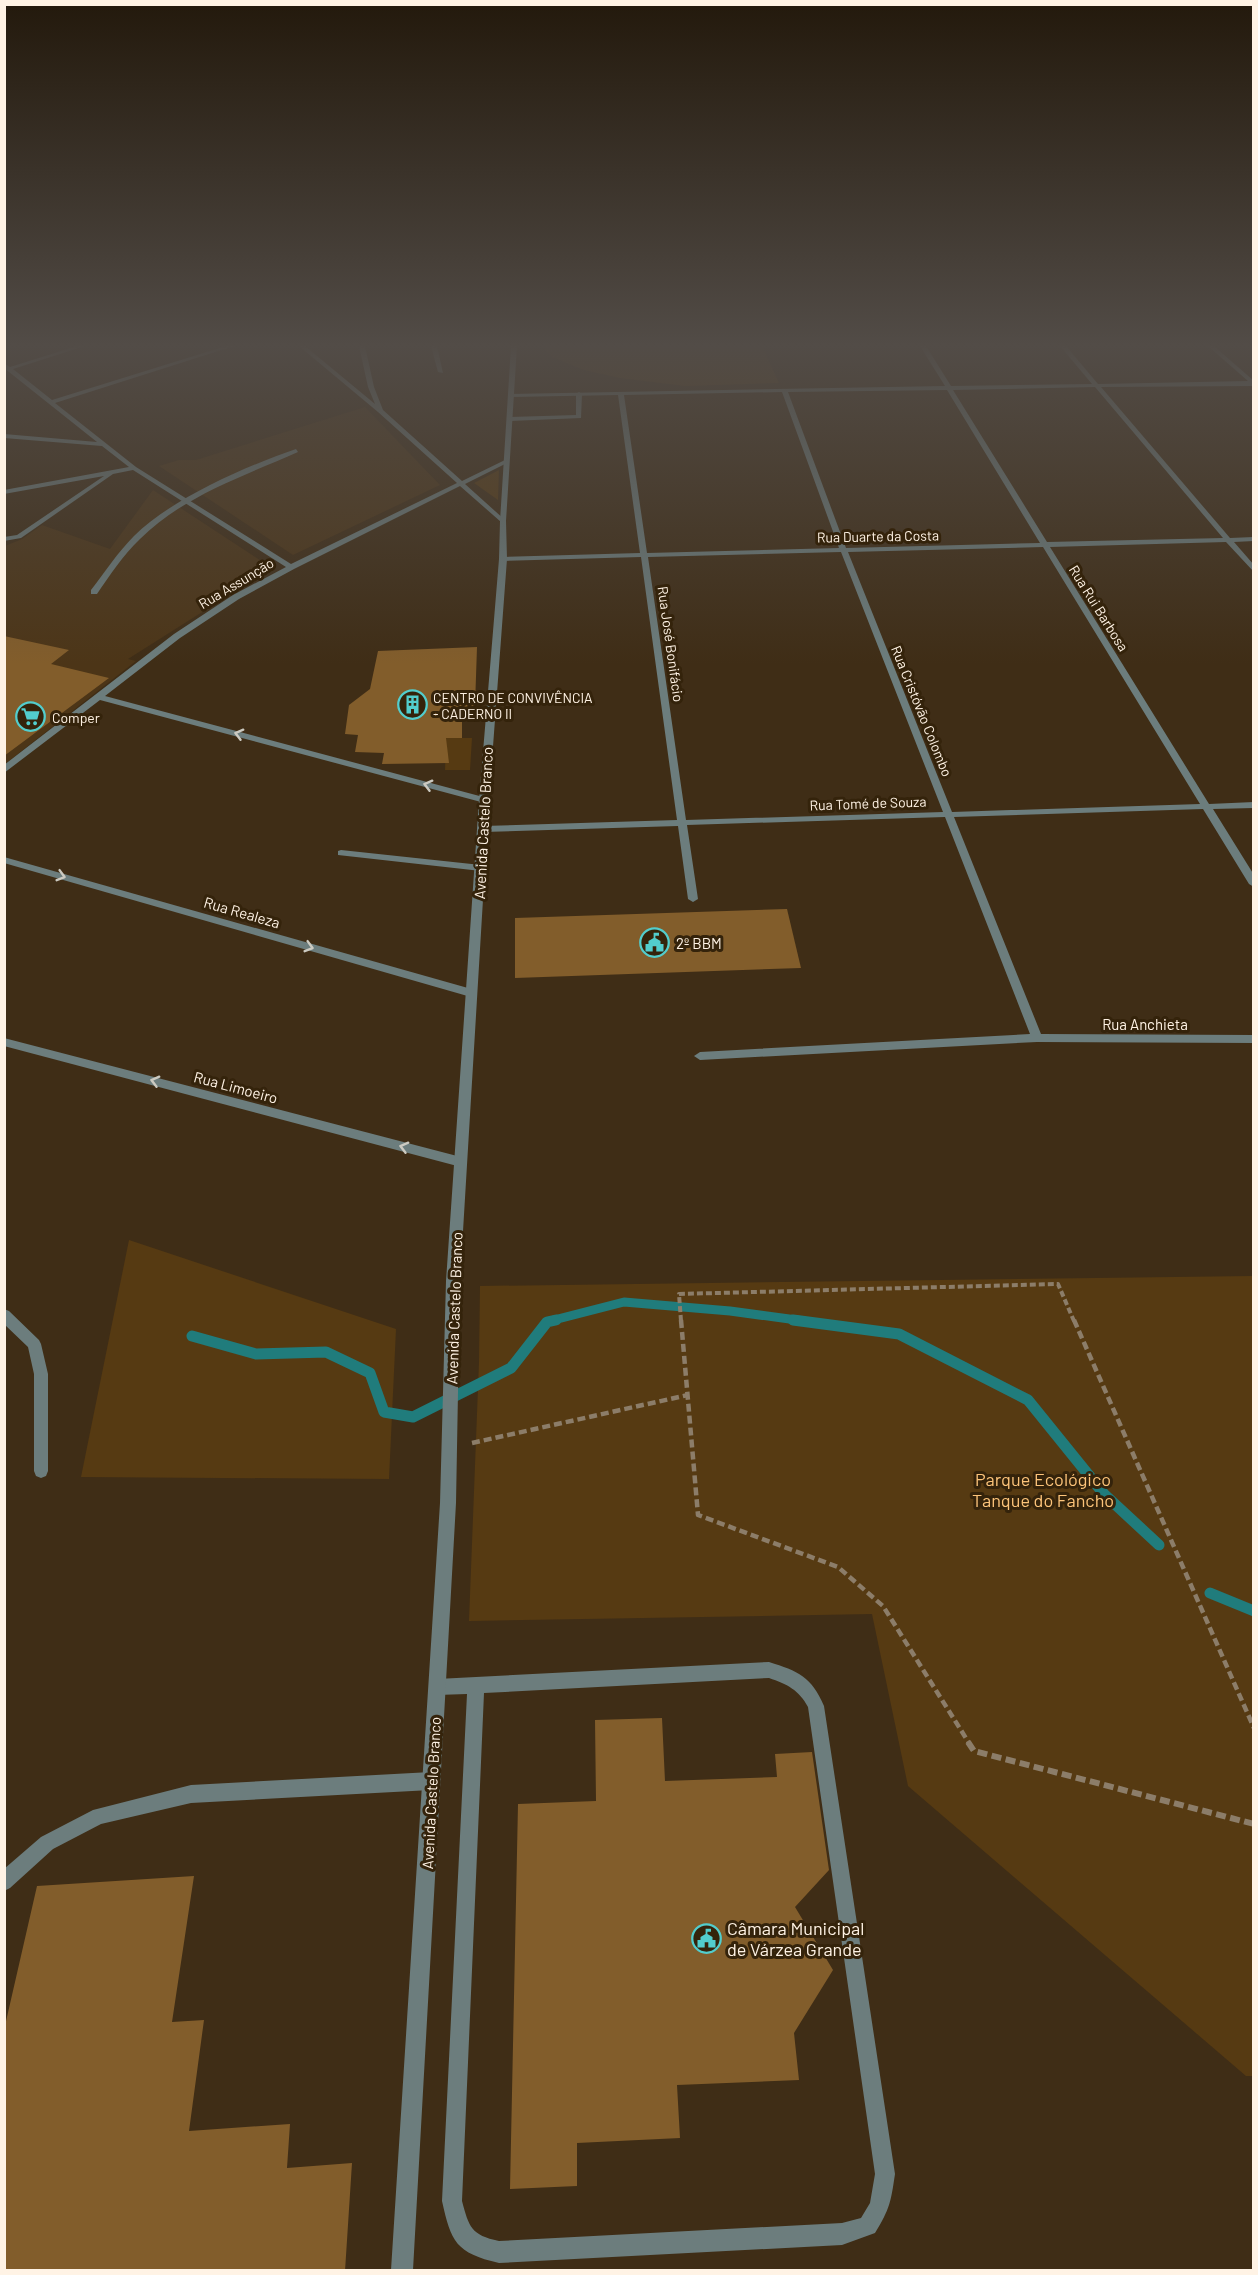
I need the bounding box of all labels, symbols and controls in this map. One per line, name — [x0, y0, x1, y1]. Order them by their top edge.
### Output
street label: Rua Duarte da Costa — [817, 526, 939, 546]
street label: Rua Assunção — [195, 554, 277, 612]
street label: Rua Rui Barbosa — [1066, 562, 1132, 654]
street label: Rua José Bonifácio — [654, 585, 688, 703]
street label: Rua Cristóvão Colombo — [888, 643, 956, 779]
building icon: CENTRO DE CONVIVÊNCIA - CADERNO II — [396, 689, 428, 721]
place label: CENTRO DE CONVIVÊNCIA - CADERNO II — [433, 689, 593, 722]
supermarket icon: Comper — [15, 701, 47, 733]
place label: Comper — [52, 709, 100, 726]
one-way arrow — [234, 729, 244, 742]
street label: Avenida Castelo Branco — [470, 746, 496, 900]
one-way arrow — [423, 779, 433, 792]
street label: Rua Tomé de Souza — [809, 792, 927, 814]
one-way arrow — [55, 869, 66, 881]
street label: Rua Realeza — [202, 893, 282, 931]
public building icon: 2º BBM — [639, 927, 671, 959]
place label: 2º BBM — [676, 934, 722, 952]
one-way arrow — [303, 940, 314, 952]
street label: Rua Anchieta — [1102, 1015, 1188, 1033]
street label: Rua Limoeiro — [192, 1067, 280, 1107]
one-way arrow — [150, 1076, 160, 1089]
one-way arrow — [399, 1142, 410, 1154]
street label: Avenida Castelo Branco — [442, 1232, 466, 1384]
park label: Parque Ecológico Tanque do Fancho — [972, 1468, 1114, 1511]
street label: Avenida Castelo Branco — [418, 1716, 444, 1870]
place label: Câmara Municipal de Várzea Grande — [727, 1917, 864, 1960]
public building icon: Câmara Municipal de Várzea Grande — [690, 1922, 722, 1954]

